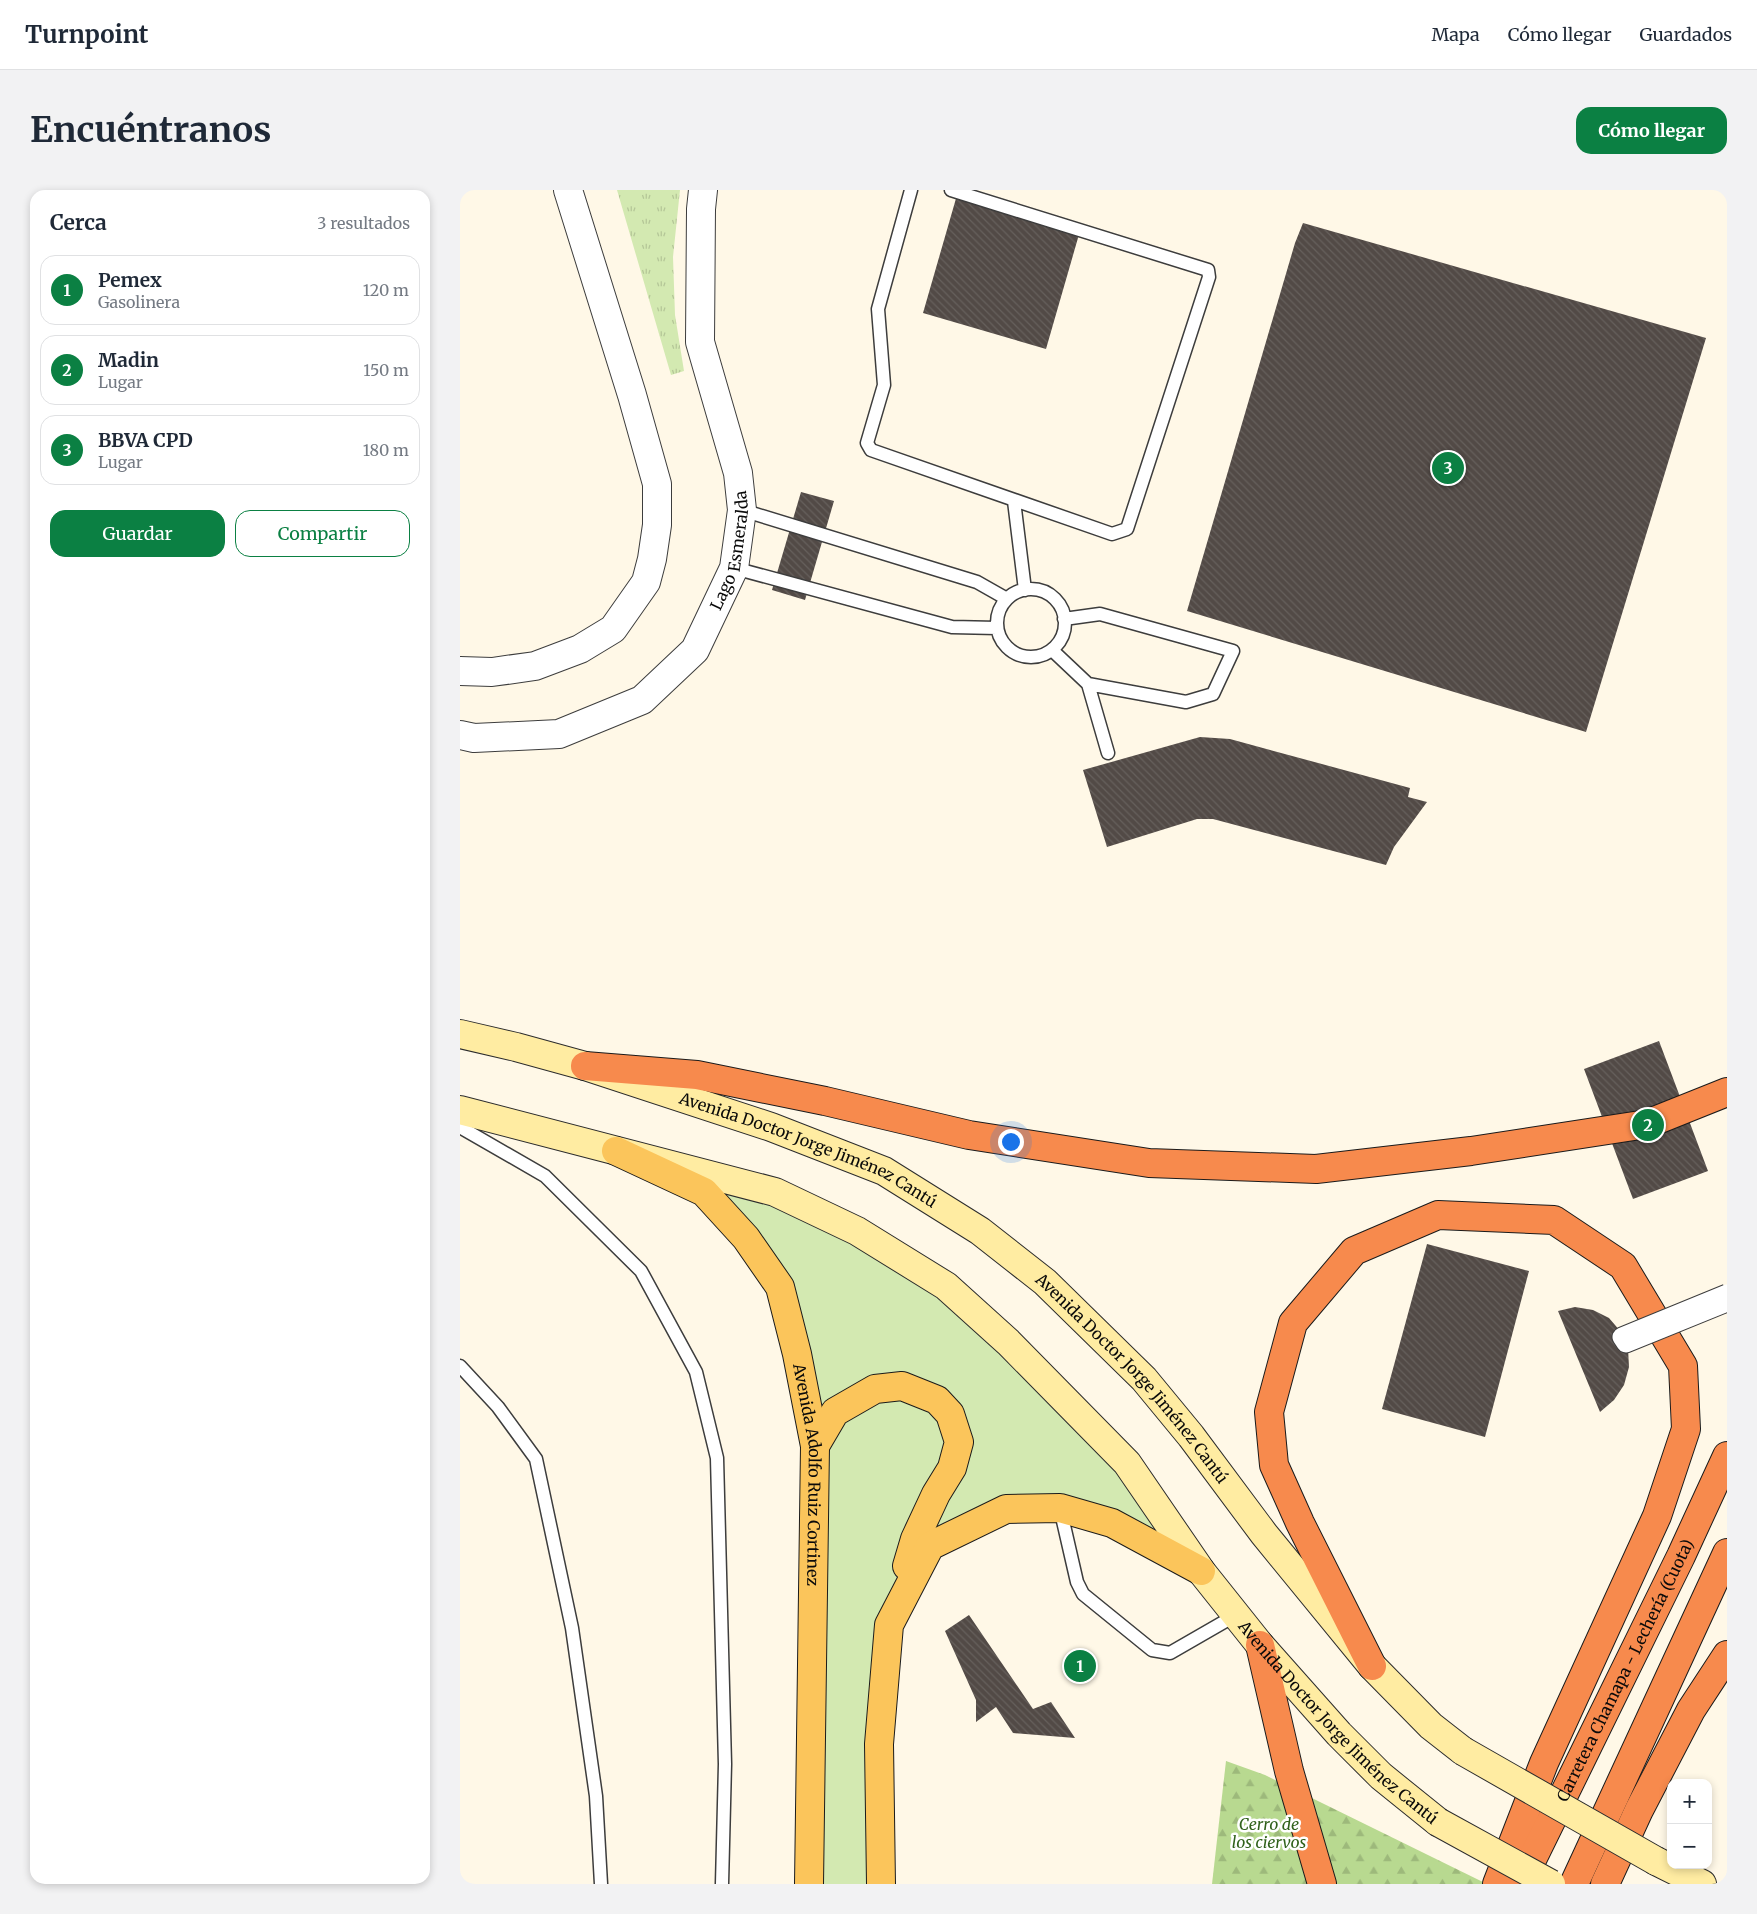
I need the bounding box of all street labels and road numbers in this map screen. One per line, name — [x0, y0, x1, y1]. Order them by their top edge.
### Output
street label: Lago Esmeralda — [706, 489, 752, 613]
street label: Avenida Doctor Jorge Jiménez Cantú — [676, 1087, 941, 1212]
street label: Avenida Doctor Jorge Jiménez Cantú — [1031, 1268, 1233, 1487]
street label: Avenida Adolfo Ruiz Cortinez — [789, 1361, 825, 1587]
street label: Carretera Chamapa - Lechería (Cuota) — [1552, 1536, 1697, 1805]
street label: Avenida Doctor Jorge Jiménez Cantú — [1234, 1616, 1442, 1828]

